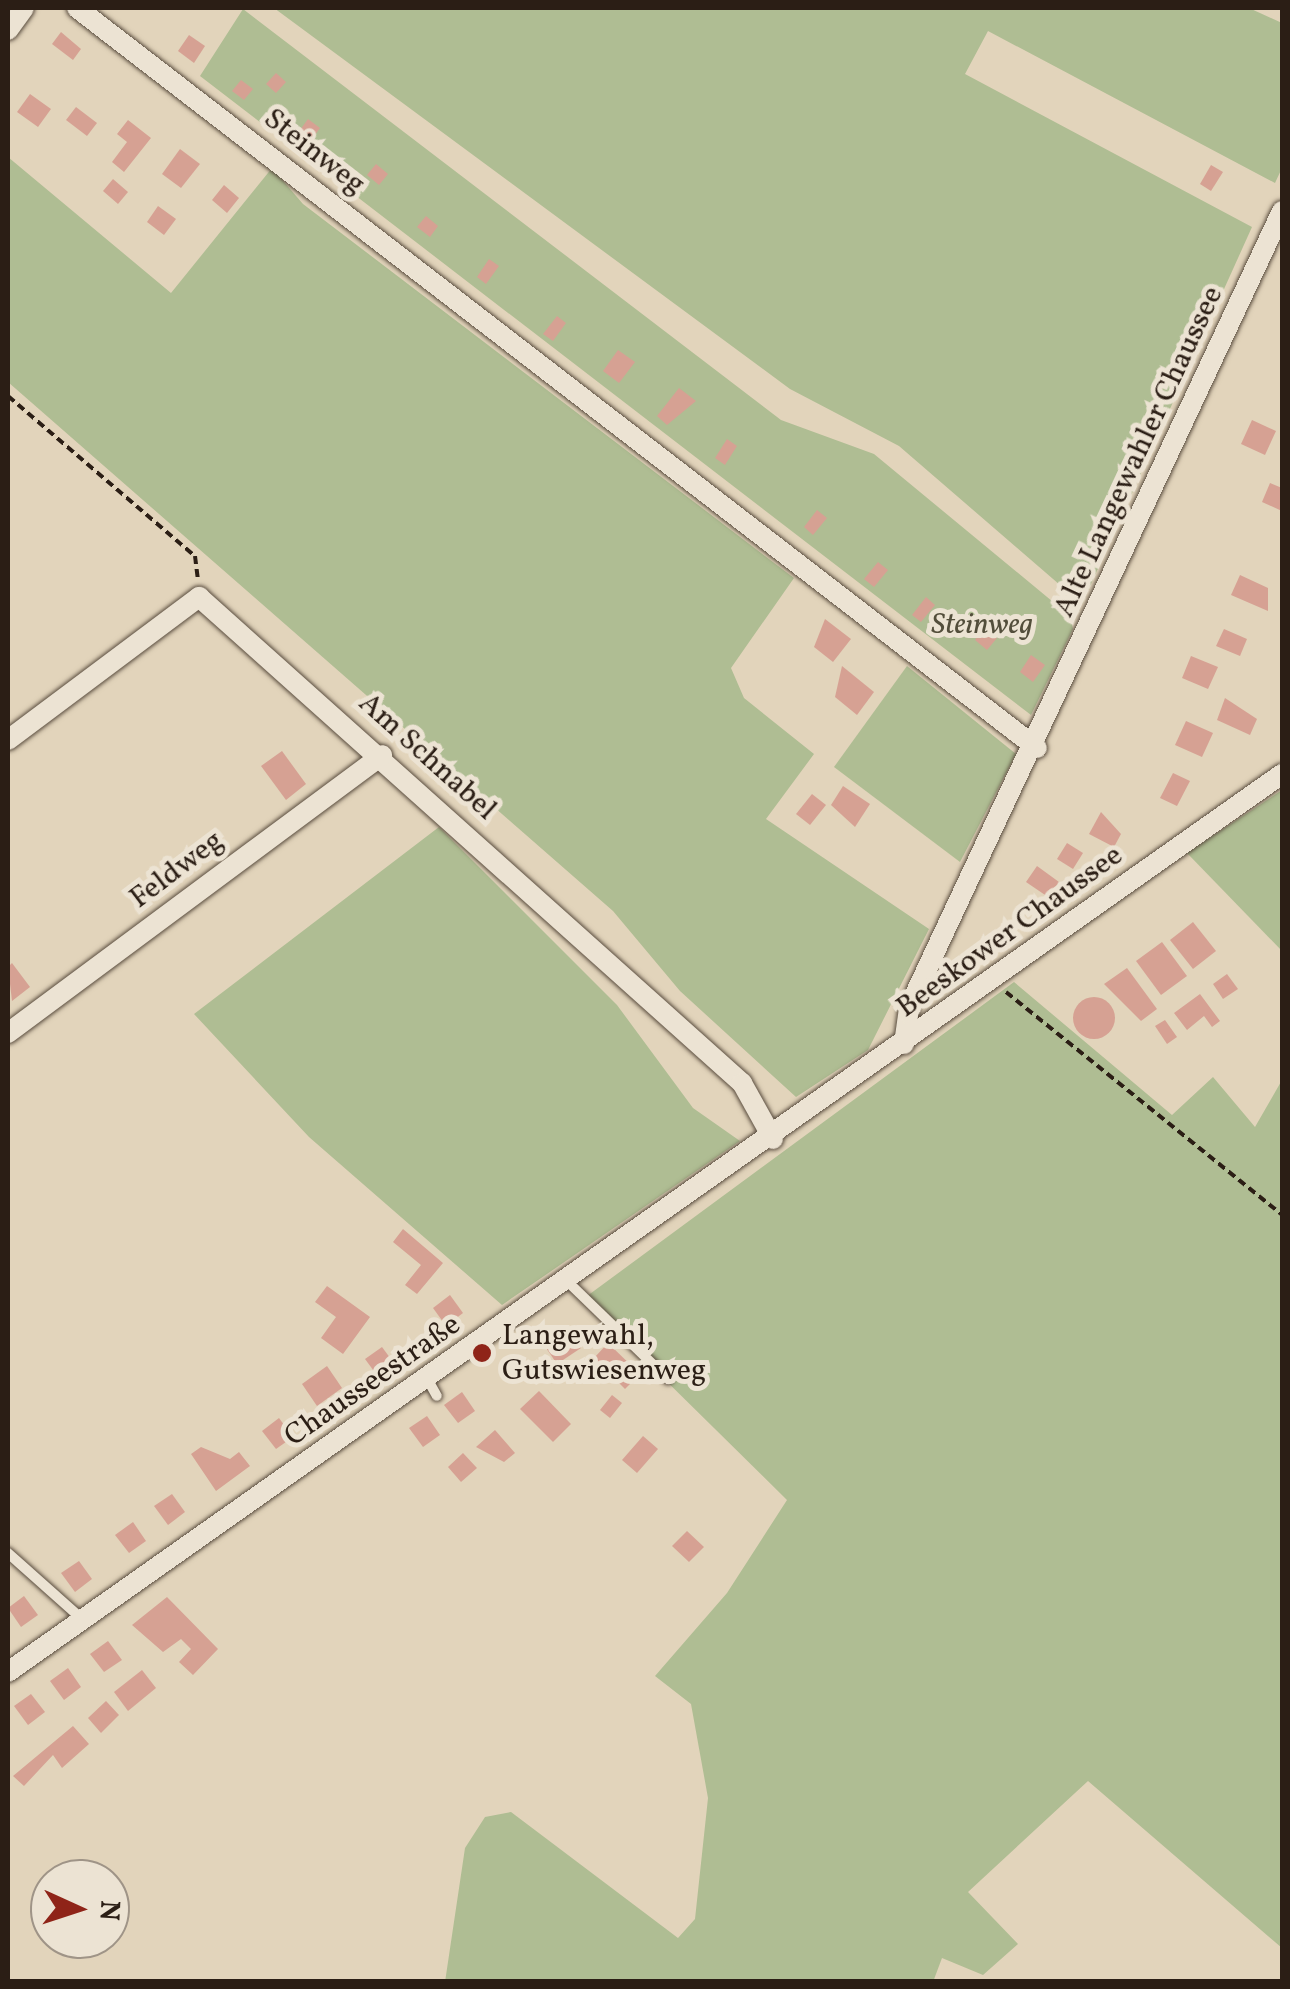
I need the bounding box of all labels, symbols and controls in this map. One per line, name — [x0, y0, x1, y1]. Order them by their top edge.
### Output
street label: Steinweg — [256, 101, 372, 203]
street label: Alte Langewahler Chaussee — [1046, 281, 1232, 623]
park label: Steinweg — [931, 607, 1033, 643]
street label: Am Schnabel — [351, 686, 503, 828]
street label: Feldweg — [123, 823, 231, 917]
street label: Beeskower Chaussee — [890, 838, 1130, 1026]
street label: Chausseestraße — [278, 1307, 468, 1455]
place label: Langewahl, Gutswiesenweg — [502, 1318, 706, 1388]
marker: Langewahl, Gutswiesenweg — [471, 1342, 493, 1364]
north arrow — [30, 1859, 130, 1959]
text: N — [88, 1899, 128, 1922]

